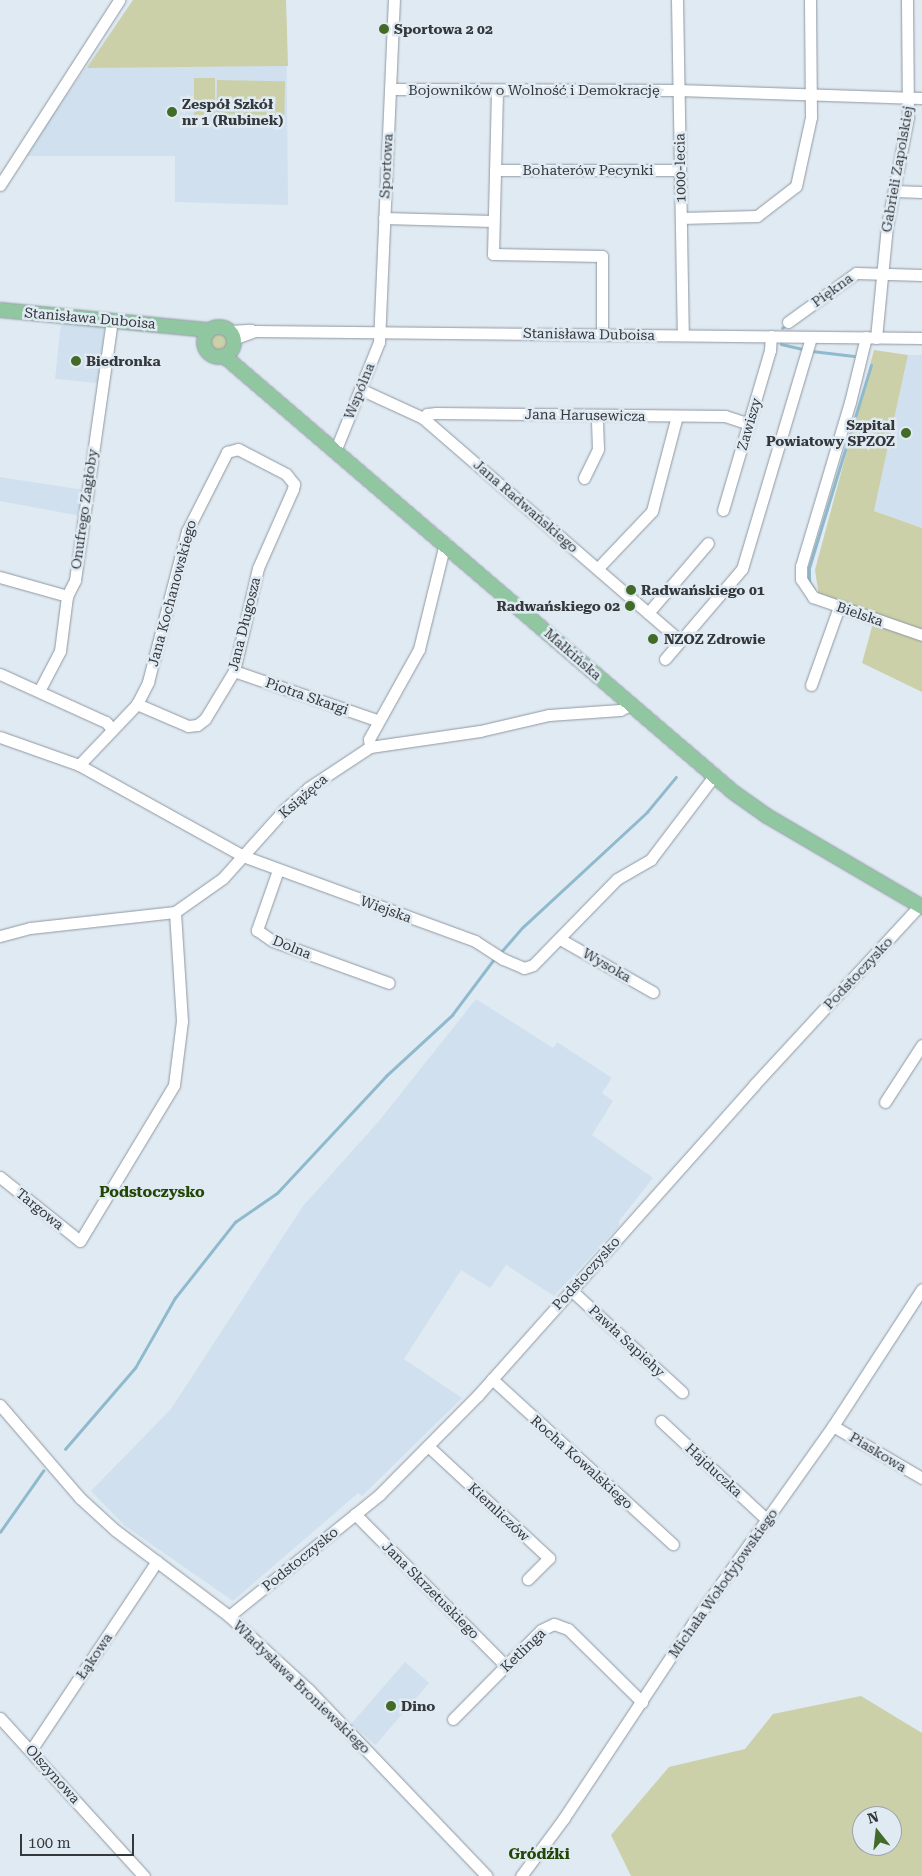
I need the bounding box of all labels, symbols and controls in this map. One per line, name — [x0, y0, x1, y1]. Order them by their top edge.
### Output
place label: Sportowa 2 02 — [394, 21, 493, 37]
marker: Sportowa 2 02 — [378, 23, 390, 35]
street label: Bojowników o Wolność i Demokrację — [408, 82, 660, 98]
place label: Zespół Szkół nr 1 (Rubinek) — [182, 96, 283, 128]
street label: Gabrieli Zapolskiej — [878, 104, 916, 234]
marker: Zespół Szkół nr 1 (Rubinek) — [166, 106, 178, 118]
street label: Sportowa — [376, 133, 396, 199]
street label: 1000-lecia — [671, 133, 689, 203]
street label: Bohaterów Pecynki — [522, 162, 654, 178]
street label: Piękna — [808, 270, 856, 310]
street label: Stanisława Duboisa — [24, 304, 156, 332]
street label: Stanisława Duboisa — [523, 324, 655, 344]
place label: Biedronka — [86, 353, 161, 369]
marker: Biedronka — [70, 355, 82, 367]
street label: Wspólna — [340, 360, 378, 422]
street label: Zawiszy — [734, 396, 764, 452]
street label: Jana Harusewicza — [524, 406, 646, 424]
place label: Szpital Powiatowy SPZOZ — [766, 417, 895, 450]
marker: Szpital Powiatowy SPZOZ — [899, 426, 913, 440]
street label: Onufrego Zagłoby — [67, 448, 101, 570]
street label: Jana Radwańskiego — [470, 456, 582, 556]
street label: Jana Kochanowskiego — [144, 518, 200, 668]
street label: Jana Długosza — [224, 575, 264, 673]
place label: Radwańskiego 01 — [641, 582, 765, 598]
marker: Radwańskiego 01 — [625, 584, 637, 596]
place label: Radwańskiego 02 — [496, 598, 620, 614]
street label: Bielska — [834, 598, 886, 630]
marker: Radwańskiego 02 — [624, 600, 636, 612]
street label: Małkińska — [541, 625, 605, 683]
place label: NZOZ Zdrowie — [664, 631, 765, 647]
marker: NZOZ Zdrowie — [646, 632, 660, 646]
street label: Piotra Skargi — [263, 674, 351, 718]
street label: Książęca — [275, 770, 331, 822]
street label: Wiejska — [358, 892, 414, 926]
street label: Dolna — [270, 932, 314, 962]
street label: Podstoczysko — [820, 933, 896, 1013]
street label: Wysoka — [580, 944, 634, 986]
district label: Podstoczysko — [99, 1184, 205, 1202]
street label: Targowa — [13, 1185, 67, 1233]
street label: Podstoczysko — [549, 1233, 623, 1313]
street label: Pawła Sapiehy — [586, 1302, 668, 1380]
street label: Rocha Kowalskiego — [528, 1412, 636, 1512]
street label: Piaskowa — [846, 1428, 910, 1476]
street label: Hajduczka — [682, 1440, 746, 1500]
street label: Kiemliczów — [465, 1479, 533, 1545]
street label: Michała Wołodyjowskiego — [665, 1505, 781, 1661]
street label: Podstoczysko — [259, 1523, 341, 1595]
street label: Jana Skrzetuskiego — [379, 1538, 483, 1642]
street label: Władysława Broniewskiego — [230, 1617, 374, 1757]
street label: Ketlinga — [497, 1625, 549, 1675]
street label: Łąkowa — [72, 1630, 116, 1682]
place label: Dino — [401, 1698, 435, 1714]
marker: Dino — [385, 1700, 397, 1712]
street label: Olszynowa — [22, 1741, 84, 1807]
north arrow — [852, 1806, 902, 1856]
text: N — [866, 1808, 881, 1827]
scale bar — [22, 1824, 136, 1856]
text: 100 m — [28, 1834, 71, 1852]
district label: Gródźki — [508, 1846, 570, 1864]

